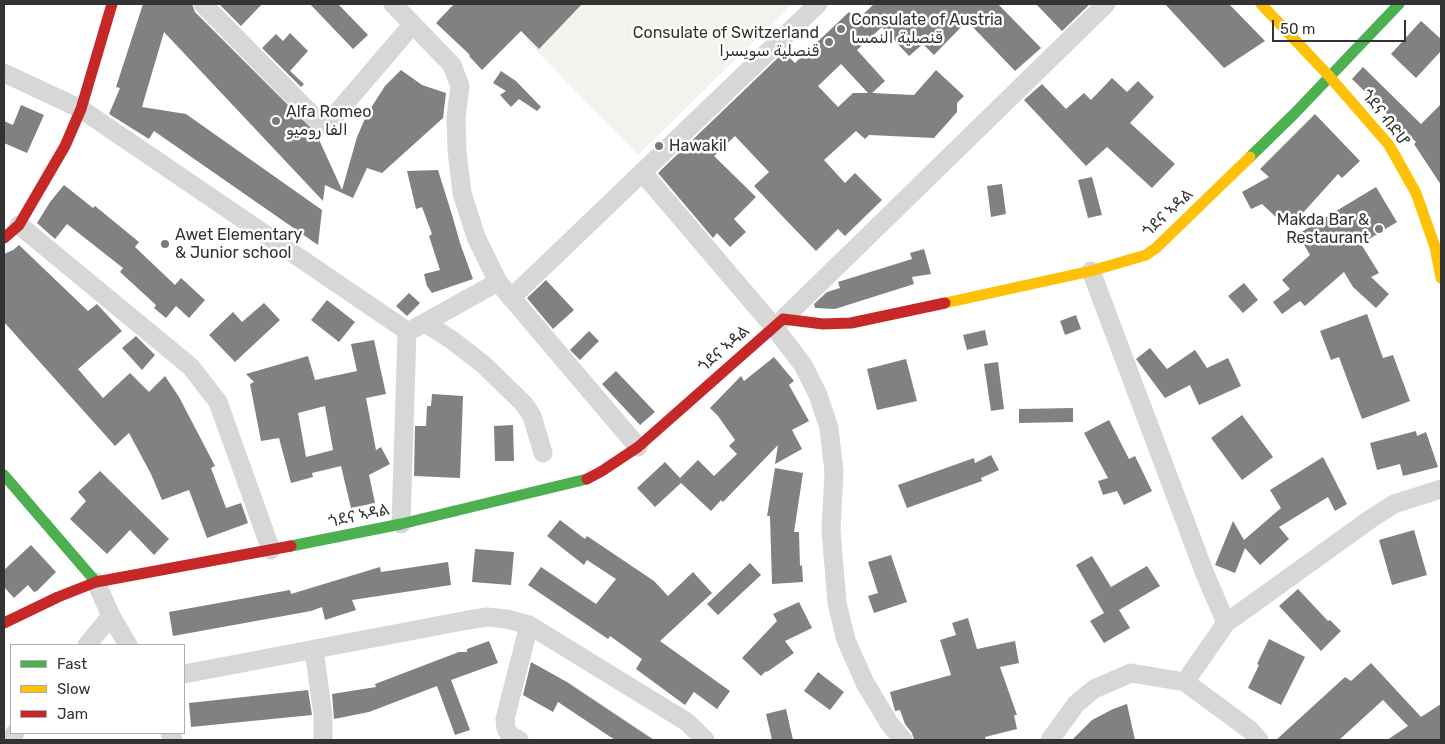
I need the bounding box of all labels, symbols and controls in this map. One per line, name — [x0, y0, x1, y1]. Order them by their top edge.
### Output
place label: Consulate of Austria قنصلية النمسا — [851, 10, 1003, 48]
scale bar — [1275, 10, 1409, 42]
text: 50 m — [1280, 20, 1315, 38]
place label: Consulate of Switzerland قنصلية سويسرا — [633, 23, 819, 61]
marker: Consulate of Austria قنصلية النمسا — [835, 23, 847, 35]
marker: Consulate of Switzerland قنصلية سويسرا — [823, 36, 835, 48]
street label: ጎደና ብድሆ — [1357, 86, 1413, 150]
place label: Alfa Romeo الفا روميو — [286, 102, 371, 140]
marker: Alfa Romeo الفا روميو — [270, 115, 282, 127]
place label: Hawakil — [669, 136, 727, 156]
marker: Hawakil — [653, 140, 665, 152]
street label: ጎደና ኣዳል — [1139, 185, 1197, 241]
place label: Makda Bar & Restaurant — [1277, 210, 1369, 248]
marker: Makda Bar & Restaurant — [1373, 223, 1385, 235]
place label: Awet Elementary & Junior school — [175, 225, 302, 263]
marker: Awet Elementary & Junior school — [159, 238, 171, 250]
street label: ጎደና ኣዳል — [694, 322, 754, 376]
street label: ጎደና ኣዳል — [327, 500, 391, 532]
legend — [10, 644, 185, 734]
text: Fast — [57, 655, 87, 673]
text: Slow — [57, 680, 90, 698]
text: Jam — [57, 705, 88, 723]

